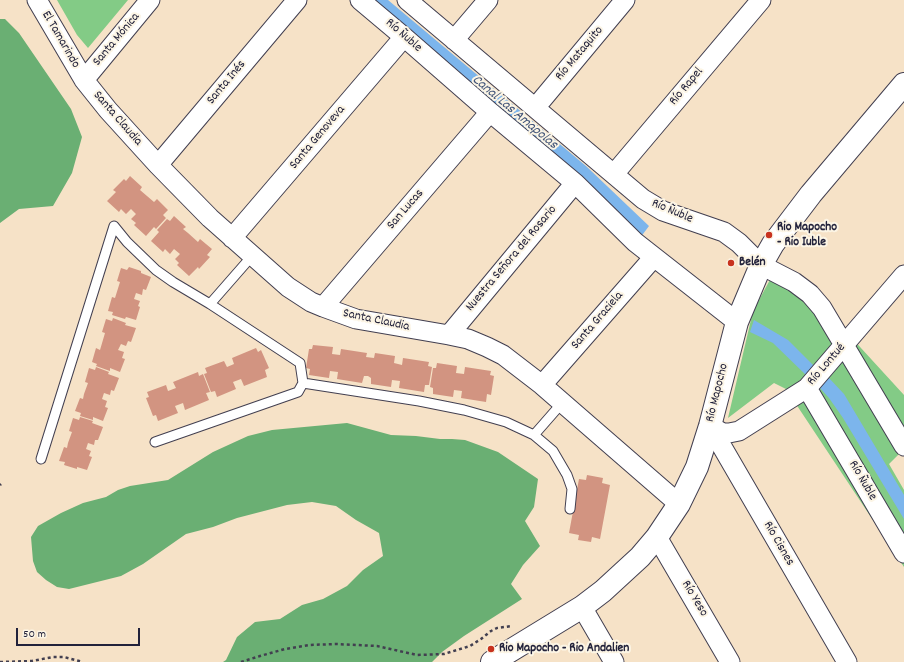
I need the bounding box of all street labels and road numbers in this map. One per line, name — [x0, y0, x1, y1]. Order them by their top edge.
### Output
street label: El Tamarindo — [37, 9, 83, 71]
street label: Santa Mónica — [90, 10, 144, 70]
street label: Río Ñuble — [381, 16, 425, 56]
street label: Río Mataquito — [553, 24, 607, 84]
street label: Santa Inés — [204, 58, 250, 108]
street label: Río Rapel — [667, 65, 707, 109]
street label: Santa Claudia — [89, 88, 145, 150]
street label: Santa Genoveva — [287, 103, 349, 173]
street label: San Lucas — [384, 187, 428, 233]
street label: Río Ñuble — [649, 196, 695, 228]
street label: Nuestra Señora del Rosario — [463, 203, 561, 315]
street label: Santa Graciela — [569, 289, 627, 353]
street label: Santa Claudia — [341, 306, 411, 336]
street label: Río Lontué — [805, 341, 849, 389]
street label: Río Mapocho — [703, 362, 733, 424]
street label: Río Ñuble — [844, 458, 880, 504]
street label: Río Cisnes — [759, 519, 797, 569]
street label: Río Yeso — [677, 578, 711, 620]

